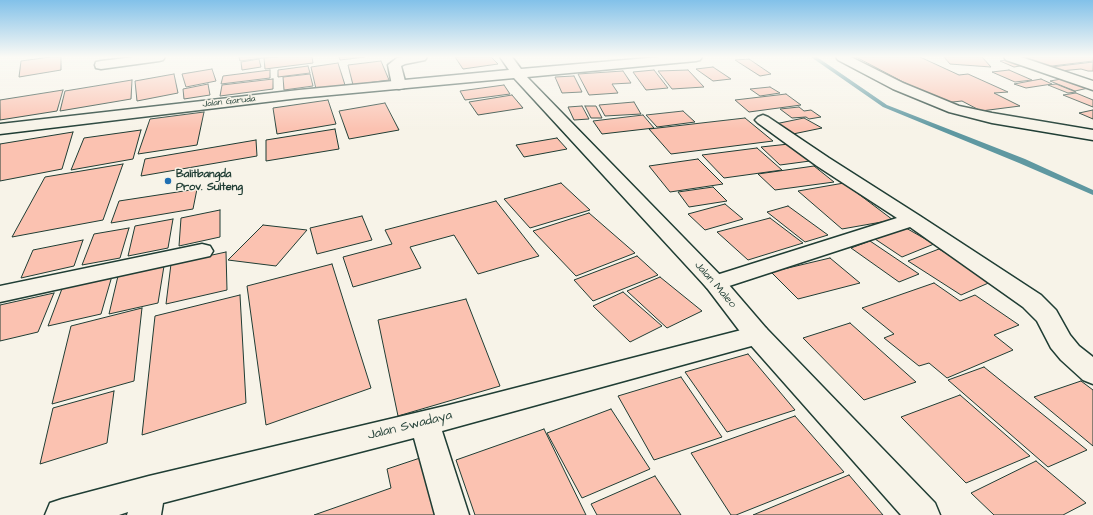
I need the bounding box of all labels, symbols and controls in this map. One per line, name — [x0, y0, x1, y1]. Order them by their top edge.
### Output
street label: Jalan Garuda — [202, 94, 256, 110]
place label: Balitbangda Prov. Sulteng — [176, 168, 243, 194]
marker: Balitbangda Prov. Sulteng — [163, 176, 173, 186]
street label: Jalan Maleo — [691, 259, 739, 311]
street label: Jalan Swadaya — [366, 408, 454, 444]

